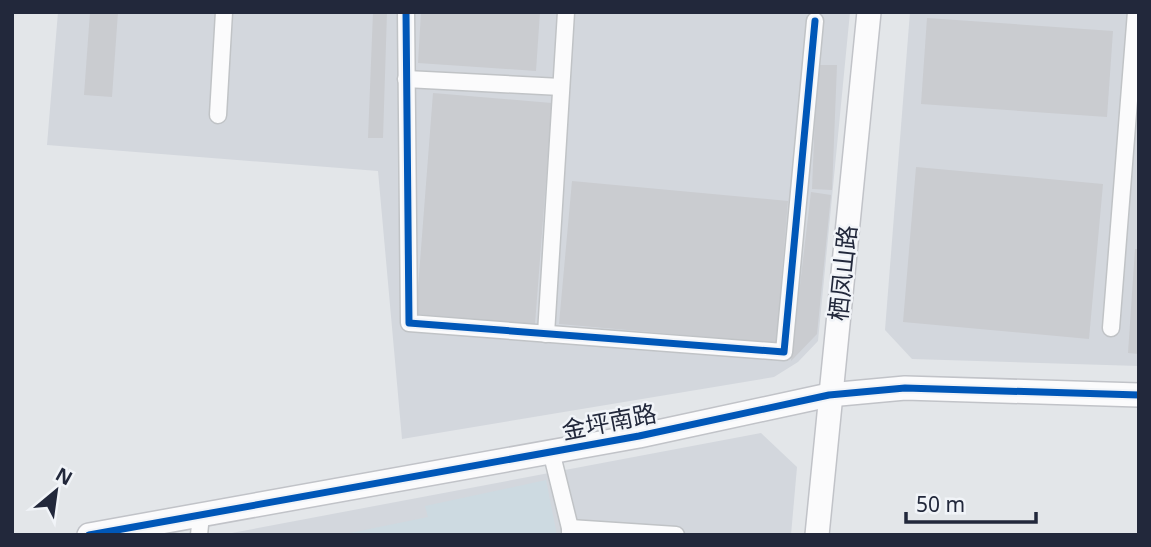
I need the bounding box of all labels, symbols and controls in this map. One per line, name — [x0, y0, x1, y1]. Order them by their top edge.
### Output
street label: 栖凤山路 — [821, 224, 863, 322]
street label: 金坪南路 — [559, 396, 659, 446]
north arrow — [21, 456, 91, 526]
text: N — [51, 461, 77, 491]
scale bar — [906, 480, 1036, 524]
text: 50 m — [916, 490, 965, 518]

